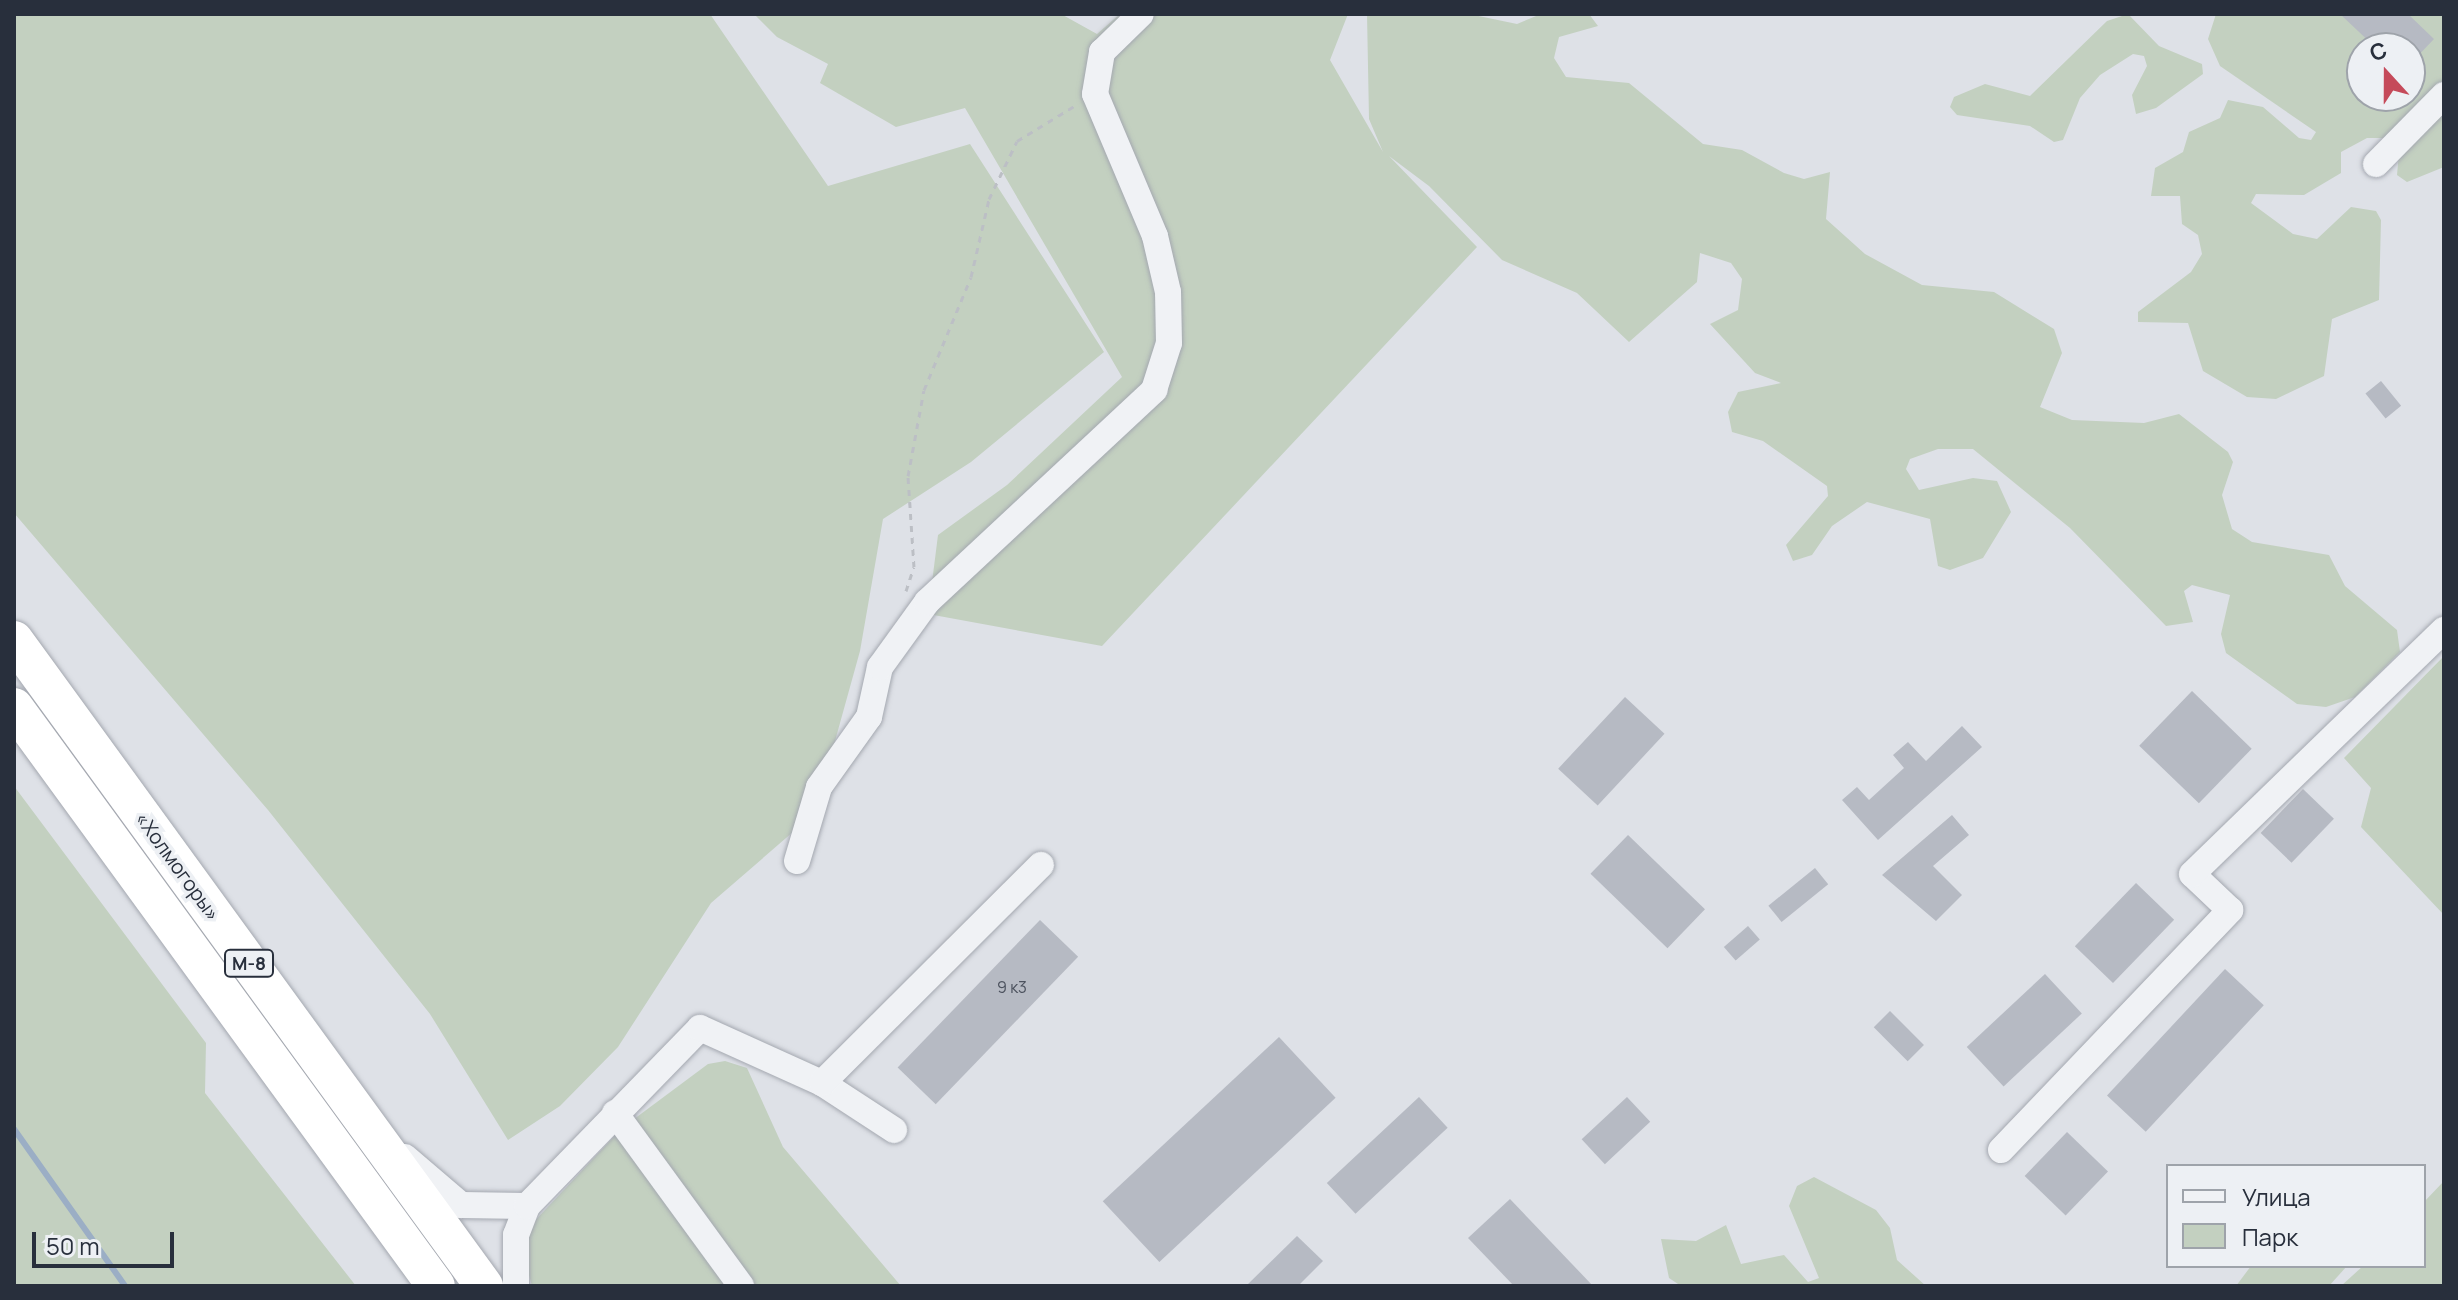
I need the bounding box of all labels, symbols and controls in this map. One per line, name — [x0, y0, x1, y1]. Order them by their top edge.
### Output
north arrow — [2346, 32, 2426, 112]
text: С — [2365, 35, 2391, 68]
street label: «Холмогоры» — [131, 807, 225, 925]
road number: М-8 — [223, 949, 275, 977]
house number: 9 к3 — [997, 977, 1027, 997]
legend — [2166, 1164, 2426, 1268]
text: Улица — [2242, 1180, 2311, 1213]
scale bar — [36, 1216, 178, 1266]
text: Парк — [2242, 1220, 2298, 1253]
text: 50 m — [46, 1229, 100, 1262]

